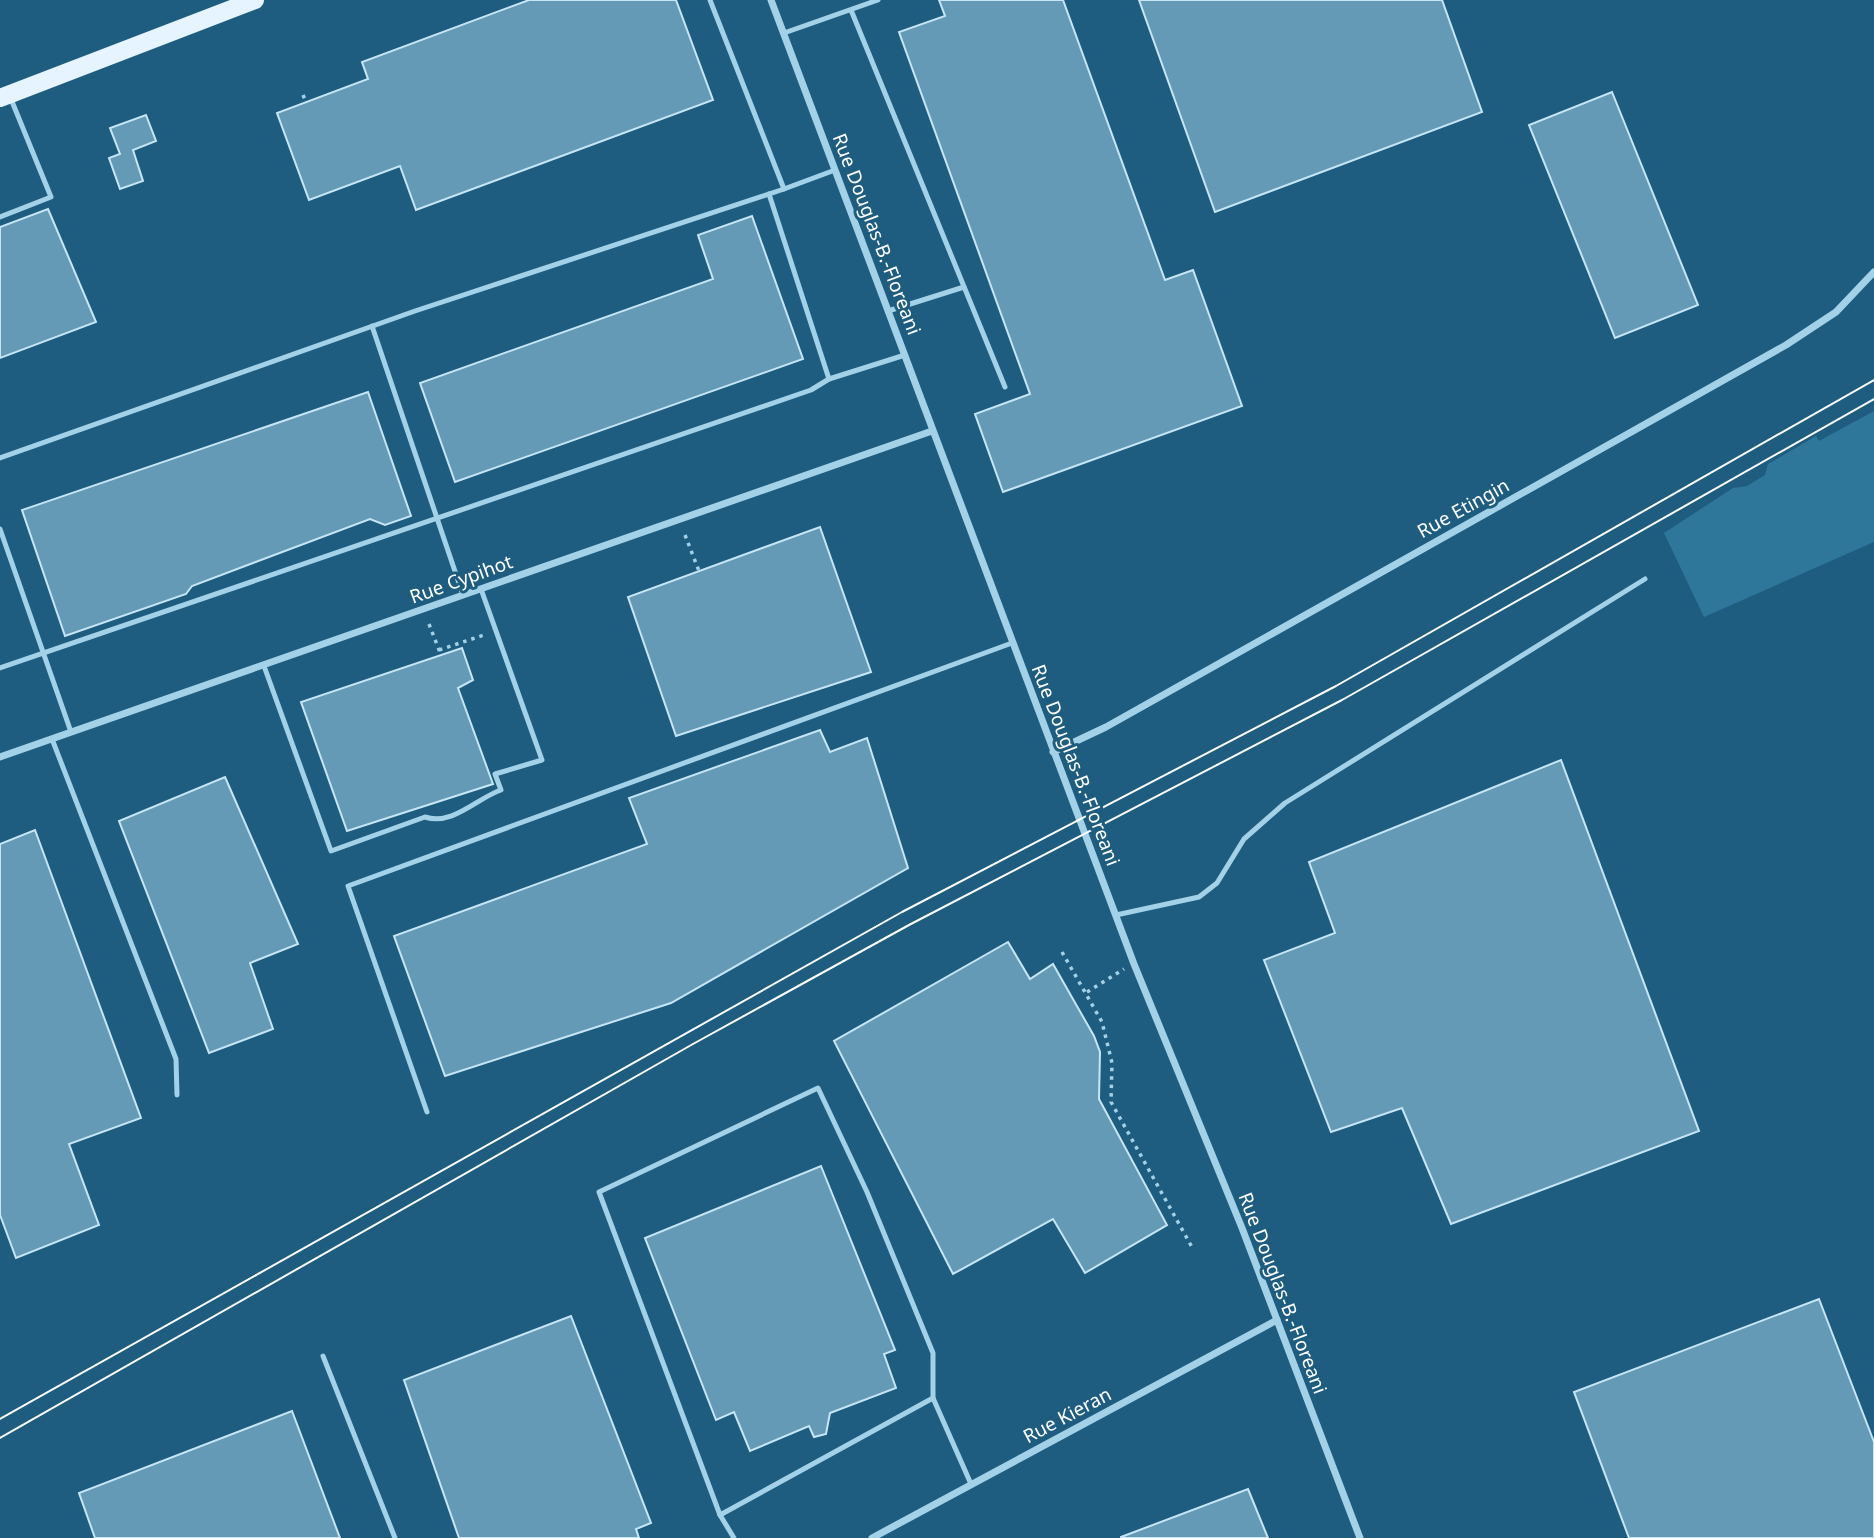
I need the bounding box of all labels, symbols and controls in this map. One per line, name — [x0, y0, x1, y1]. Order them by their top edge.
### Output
street label: Rue Douglas-B.-Floreani — [827, 129, 927, 339]
street label: Rue Etingin — [1412, 472, 1514, 544]
street label: Rue Cypihot — [406, 548, 516, 610]
street label: Rue Douglas-B.-Floreani — [1026, 660, 1126, 870]
street label: Rue Douglas-B.-Floreani — [1233, 1188, 1333, 1398]
street label: Rue Kieran — [1018, 1381, 1116, 1449]

